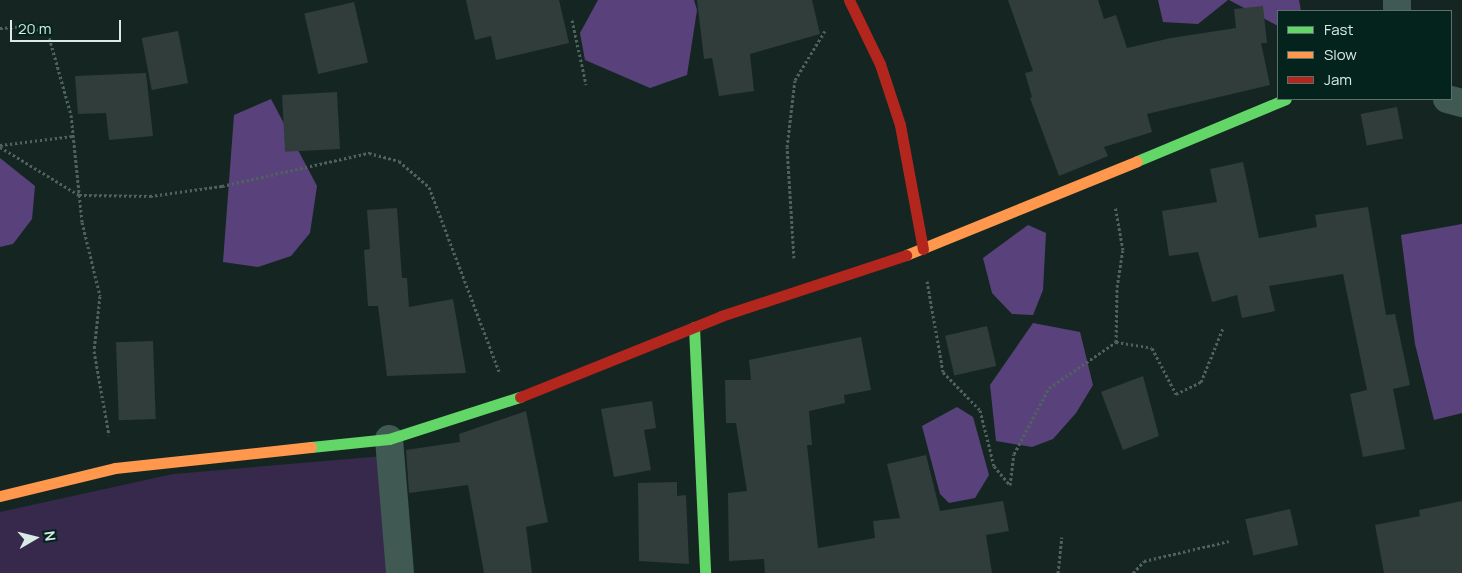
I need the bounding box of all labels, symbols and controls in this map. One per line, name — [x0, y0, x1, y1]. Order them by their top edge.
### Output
scale bar — [12, 10, 124, 42]
legend — [1277, 10, 1452, 100]
text: 20 m — [18, 18, 51, 39]
text: Fast — [1324, 19, 1353, 40]
text: Slow — [1324, 44, 1357, 65]
text: Jam — [1324, 69, 1352, 90]
north arrow — [10, 513, 60, 563]
text: N — [40, 530, 60, 542]

